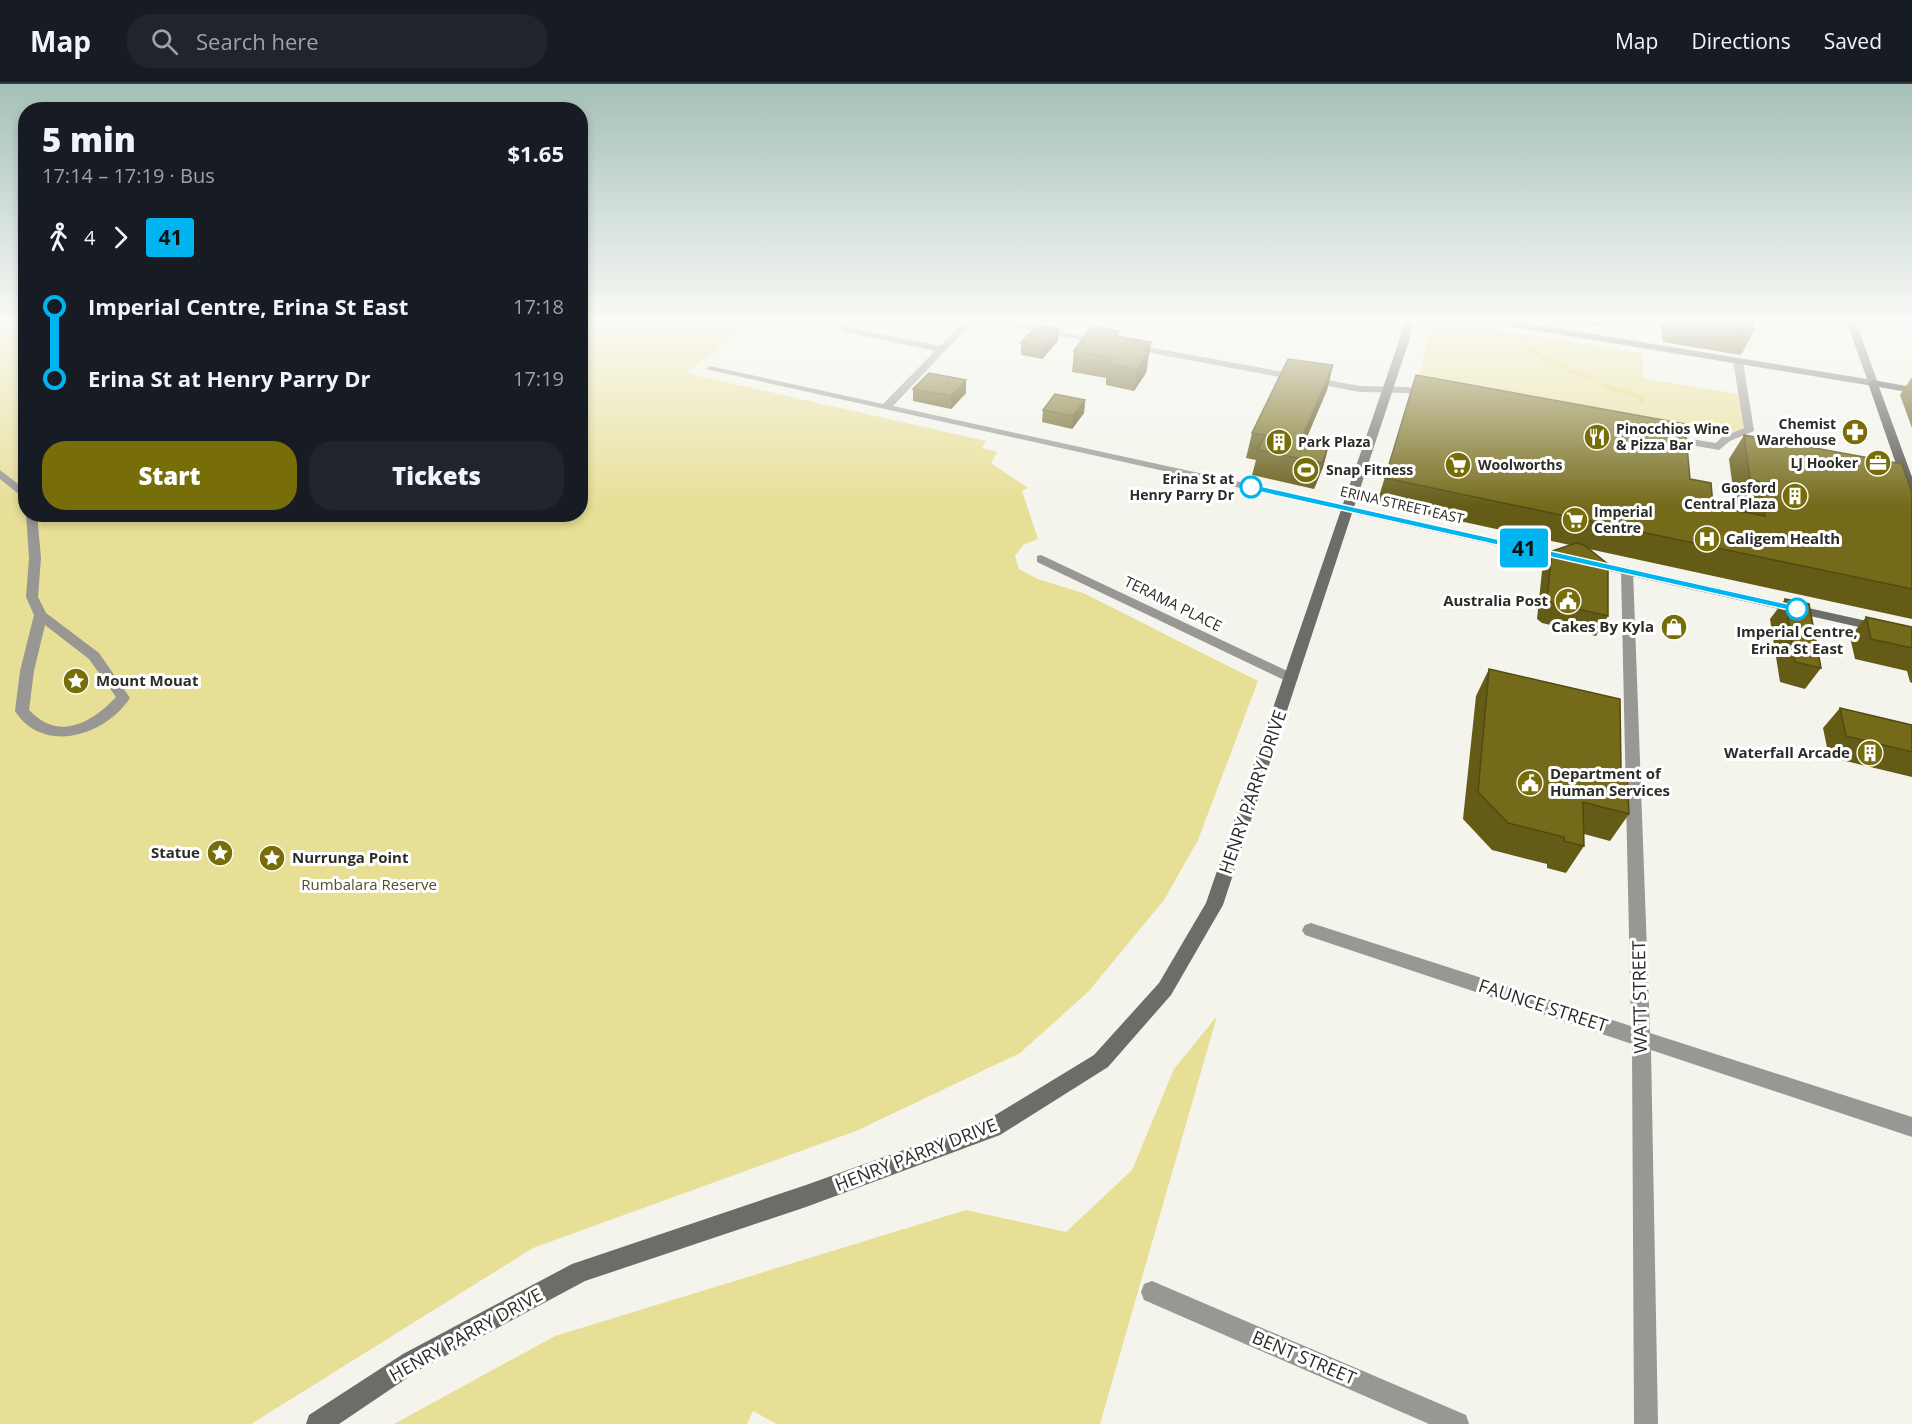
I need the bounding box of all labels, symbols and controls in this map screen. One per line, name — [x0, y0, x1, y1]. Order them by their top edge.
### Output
search box — [127, 14, 547, 68]
text: Map — [30, 22, 91, 60]
icon: search — [148, 25, 181, 58]
text: Search here — [196, 26, 319, 56]
text: Map — [1615, 27, 1658, 55]
text: Directions — [1691, 27, 1791, 55]
text: Saved — [1824, 27, 1882, 55]
text: 5 min — [42, 117, 136, 162]
text: $1.65 — [507, 138, 564, 168]
text: 17:14 – 17:19 · Bus — [42, 162, 215, 189]
icon: walk — [42, 221, 75, 254]
icon: forward — [104, 221, 137, 254]
text: 41 — [158, 223, 182, 251]
text: 4 — [84, 224, 95, 251]
text: Imperial Centre, Erina St East — [88, 291, 408, 321]
text: 17:18 — [513, 293, 564, 320]
text: Erina St at Henry Parry Dr — [88, 363, 371, 393]
text: 17:19 — [513, 365, 564, 392]
place label: Chemist Warehouse — [1757, 414, 1836, 449]
pharmacy icon: Chemist Warehouse — [1840, 417, 1870, 447]
place label: Pinocchios Wine & Pizza Bar — [1616, 419, 1729, 454]
restaurant icon: Pinocchios Wine & Pizza Bar — [1582, 422, 1612, 452]
building icon: Park Plaza — [1264, 427, 1294, 457]
place label: Park Plaza — [1298, 432, 1371, 451]
button: Start — [42, 441, 297, 510]
button: Tickets — [309, 441, 564, 510]
office icon: LJ Hooker — [1863, 448, 1893, 478]
supermarket icon: Woolworths — [1443, 450, 1473, 480]
place label: LJ Hooker — [1790, 453, 1859, 472]
sports icon: Snap Fitness — [1291, 455, 1321, 485]
place label: Woolworths — [1478, 455, 1562, 474]
place label: Snap Fitness — [1326, 460, 1413, 479]
place label: Erina St at Henry Parry Dr — [1130, 469, 1235, 504]
marker: Erina St at Henry Parry Dr — [1240, 476, 1262, 498]
place label: Gosford Central Plaza — [1684, 478, 1776, 513]
street label: ERINA STREET EAST — [1338, 481, 1466, 528]
building icon: Gosford Central Plaza — [1780, 481, 1810, 511]
place label: Imperial Centre — [1594, 502, 1653, 537]
supermarket icon: Imperial Centre — [1560, 505, 1590, 535]
hospital icon: Caligem Health — [1692, 524, 1722, 554]
line badge: 41 — [1497, 528, 1551, 568]
place label: Caligem Health — [1726, 528, 1840, 548]
text: 41 — [1512, 534, 1536, 562]
street label: TERAMA PLACE — [1121, 571, 1226, 635]
public building icon: Australia Post — [1553, 586, 1583, 616]
place label: Australia Post — [1443, 590, 1548, 610]
marker: Imperial Centre, Erina St East — [1786, 598, 1808, 620]
shop icon: Cakes By Kyla — [1659, 612, 1689, 642]
place label: Cakes By Kyla — [1551, 616, 1654, 636]
place label: Imperial Centre, Erina St East — [1736, 621, 1858, 658]
place icon: Mount Mouat — [61, 666, 91, 696]
place label: Mount Mouat — [96, 670, 199, 690]
street label: HENRY PARRY DRIVE — [1213, 707, 1291, 877]
building icon: Waterfall Arcade — [1855, 738, 1885, 768]
place label: Waterfall Arcade — [1724, 742, 1850, 762]
place label: Department of Human Services — [1550, 763, 1670, 800]
public building icon: Department of Human Services — [1515, 768, 1545, 798]
place icon: Statue — [205, 838, 235, 868]
place label: Statue — [151, 842, 200, 862]
place icon: Nurrunga Point — [257, 843, 287, 873]
place label: Nurrunga Point — [292, 847, 409, 867]
park label: Rumbalara Reserve — [301, 874, 437, 894]
street label: WATT STREET — [1626, 940, 1652, 1054]
street label: FAUNCE STREET — [1476, 973, 1611, 1037]
street label: HENRY PARRY DRIVE — [831, 1112, 1000, 1196]
street label: HENRY PARRY DRIVE — [385, 1282, 546, 1386]
street label: BENT STREET — [1249, 1324, 1360, 1390]

